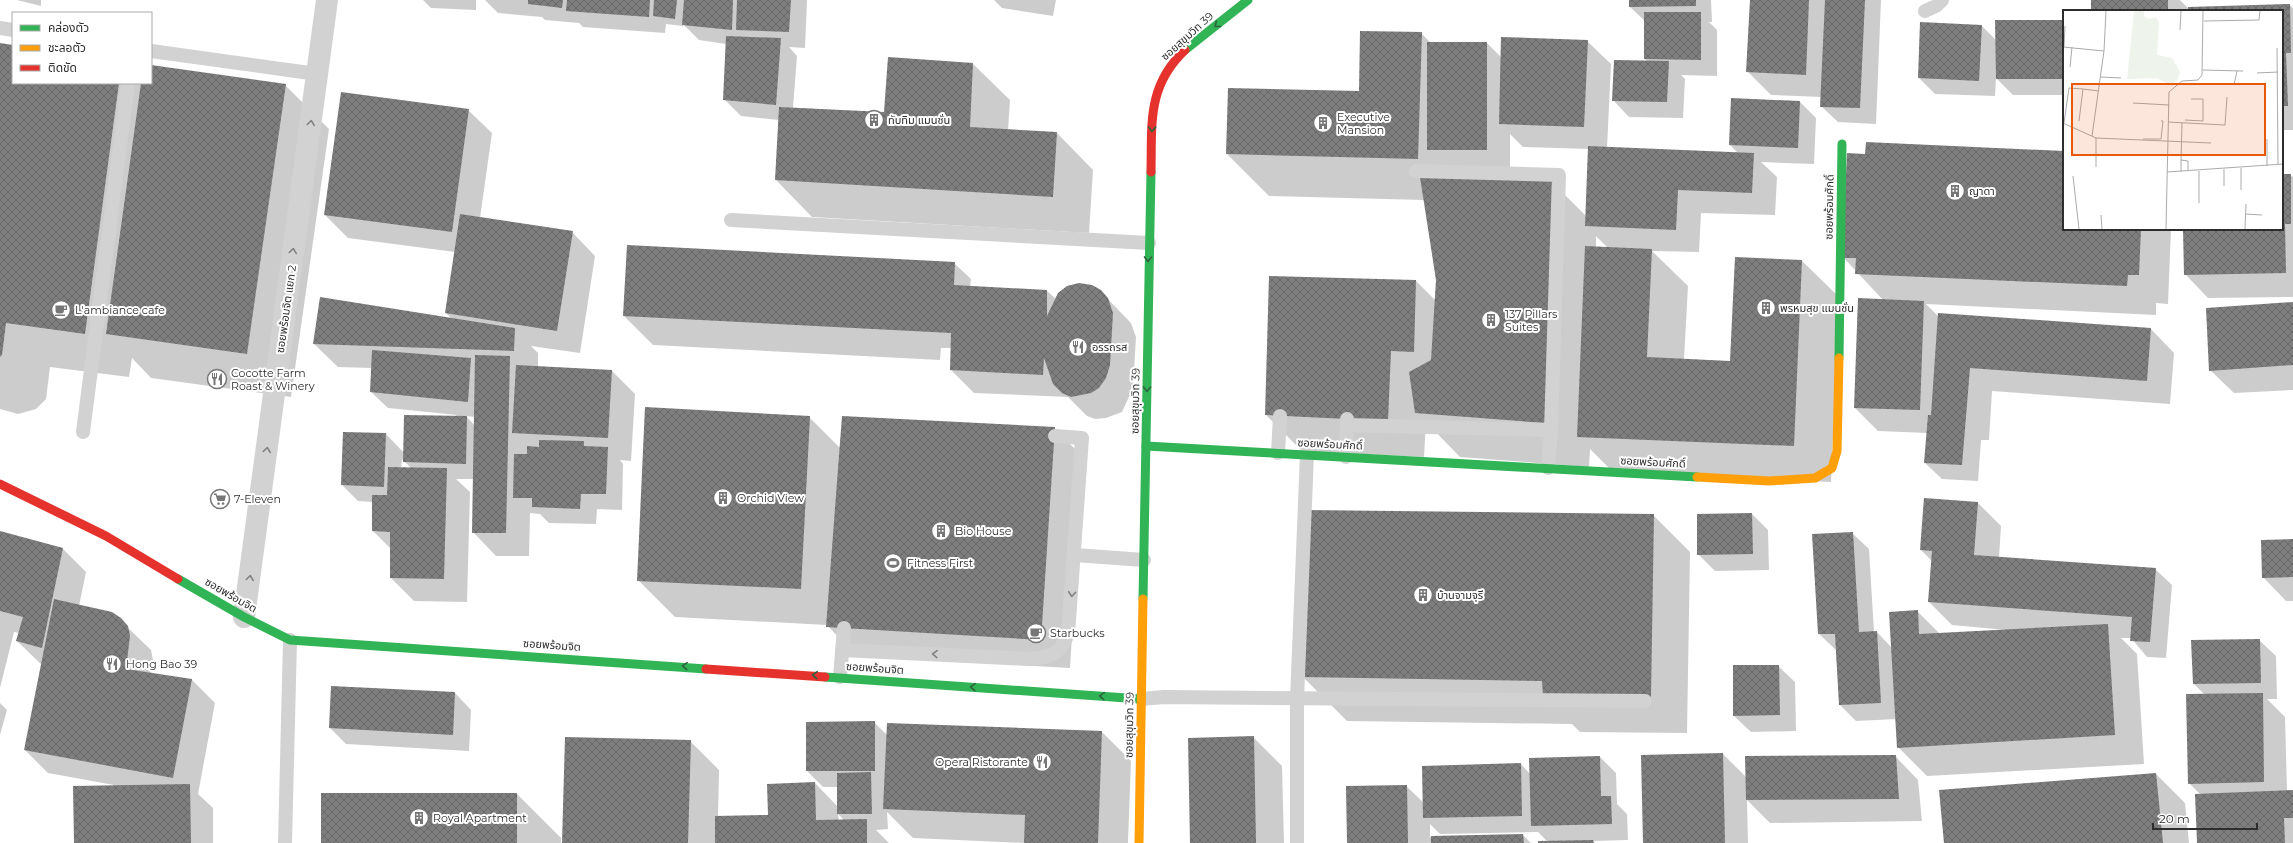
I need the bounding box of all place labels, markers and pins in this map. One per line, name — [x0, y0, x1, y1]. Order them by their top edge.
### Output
building icon: ทับทิม แมนชั่น — [863, 109, 885, 131]
place label: Executive Mansion — [1337, 110, 1390, 137]
building icon: Executive Mansion — [1312, 112, 1334, 134]
place label: ทับทิม แมนชั่น — [888, 113, 950, 127]
building icon: ญาดา — [1944, 180, 1966, 202]
place label: ญาดา — [1969, 184, 1995, 198]
building icon: พรหมสุข แมนชั่น — [1755, 297, 1777, 319]
cafe icon: L'ambiance cafe — [50, 299, 72, 321]
place label: พรหมสุข แมนชั่น — [1780, 301, 1854, 315]
place label: L'ambiance cafe — [75, 303, 165, 317]
place label: 137 Pillars Suites — [1505, 307, 1558, 334]
building icon: 137 Pillars Suites — [1480, 309, 1502, 331]
restaurant icon: อรรถรส — [1067, 336, 1089, 358]
place label: อรรถรส — [1092, 340, 1127, 354]
place label: Cocotte Farm Roast & Winery — [231, 366, 315, 393]
restaurant icon: Cocotte Farm Roast & Winery — [206, 368, 228, 390]
building icon: Orchid View — [712, 487, 734, 509]
supermarket icon: 7-Eleven — [209, 488, 231, 510]
place label: Orchid View — [737, 491, 804, 505]
place label: 7-Eleven — [234, 492, 281, 506]
building icon: Bio House — [930, 520, 952, 542]
place label: Bio House — [955, 524, 1012, 538]
sports icon: Fitness First — [882, 552, 904, 574]
place label: Fitness First — [907, 556, 974, 570]
building icon: บ้านจามจุรี — [1412, 584, 1434, 606]
place label: บ้านจามจุรี — [1437, 588, 1484, 602]
cafe icon: Starbucks — [1025, 622, 1047, 644]
place label: Starbucks — [1050, 626, 1105, 640]
restaurant icon: Hong Bao 39 — [101, 653, 123, 675]
place label: Hong Bao 39 — [126, 657, 197, 671]
restaurant icon: Opera Ristorante — [1031, 751, 1053, 773]
place label: Opera Ristorante — [935, 755, 1028, 769]
building icon: Royal Apartment — [408, 807, 430, 829]
place label: Royal Apartment — [433, 811, 527, 825]

